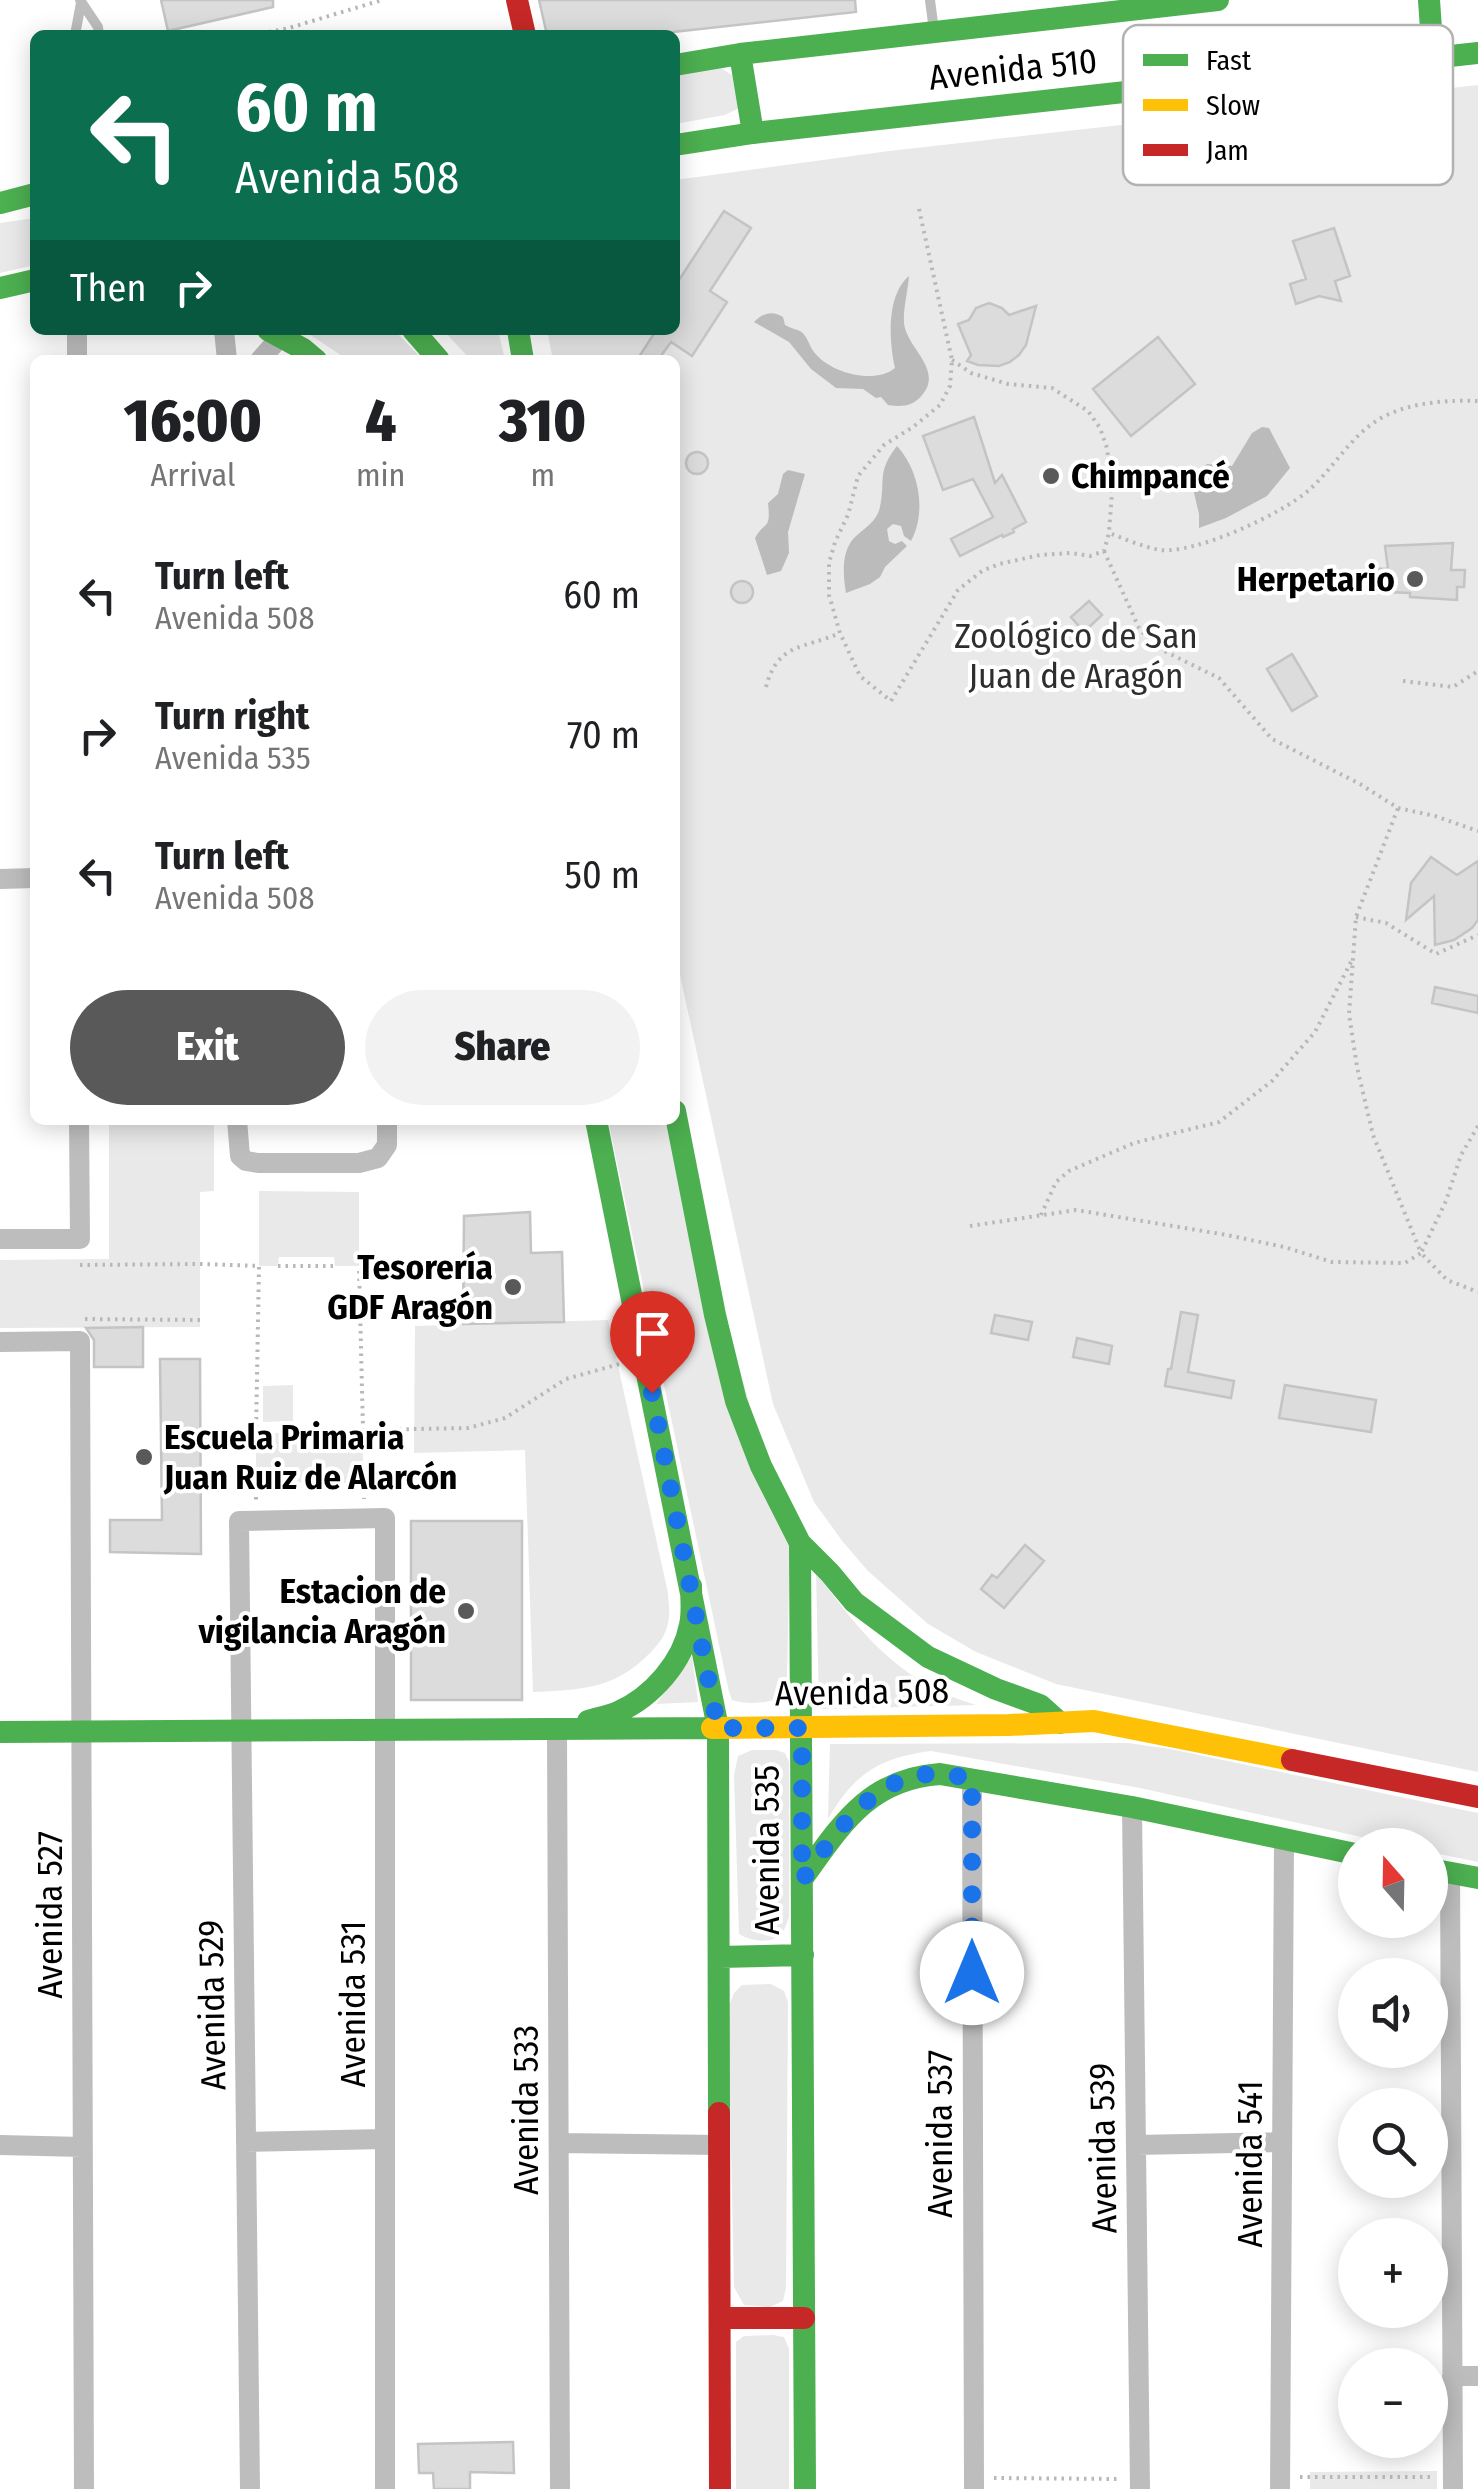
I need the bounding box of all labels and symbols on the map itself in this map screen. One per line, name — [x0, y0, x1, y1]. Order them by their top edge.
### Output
legend — [1123, 25, 1453, 185]
street label: Avenida 510 — [927, 39, 1099, 99]
text: Fast — [1206, 44, 1252, 77]
text: Slow — [1206, 89, 1260, 122]
text: Jam — [1206, 134, 1249, 167]
place label: Chimpancé — [1071, 455, 1230, 497]
marker: Chimpancé — [1040, 465, 1062, 487]
place label: Herpetario — [1237, 558, 1395, 600]
marker: Herpetario — [1404, 568, 1426, 590]
park label: Zoológico de San Juan de Aragón — [954, 615, 1198, 697]
place label: Tesorería GDF Aragón — [327, 1246, 493, 1328]
marker: Tesorería GDF Aragón — [502, 1276, 524, 1298]
pin — [610, 1291, 695, 1394]
place label: Escuela Primaria Juan Ruiz de Alarcón — [163, 1416, 457, 1498]
marker: Escuela Primaria Juan Ruiz de Alarcón — [133, 1446, 155, 1468]
place label: Estacion de vigilancia Aragón — [197, 1570, 446, 1652]
marker: Estacion de vigilancia Aragón — [455, 1600, 477, 1622]
street label: Avenida 508 — [774, 1669, 950, 1715]
street label: Avenida 535 — [746, 1765, 788, 1935]
north arrow — [1338, 1828, 1448, 1938]
street label: Avenida 527 — [29, 1831, 71, 1999]
street label: Avenida 529 — [190, 1919, 234, 2091]
street label: Avenida 531 — [332, 1921, 374, 2087]
position arrow — [920, 1921, 1024, 2025]
street label: Avenida 533 — [505, 2025, 547, 2195]
street label: Avenida 537 — [919, 2050, 961, 2218]
street label: Avenida 539 — [1081, 2062, 1125, 2234]
street label: Avenida 541 — [1229, 2080, 1271, 2248]

